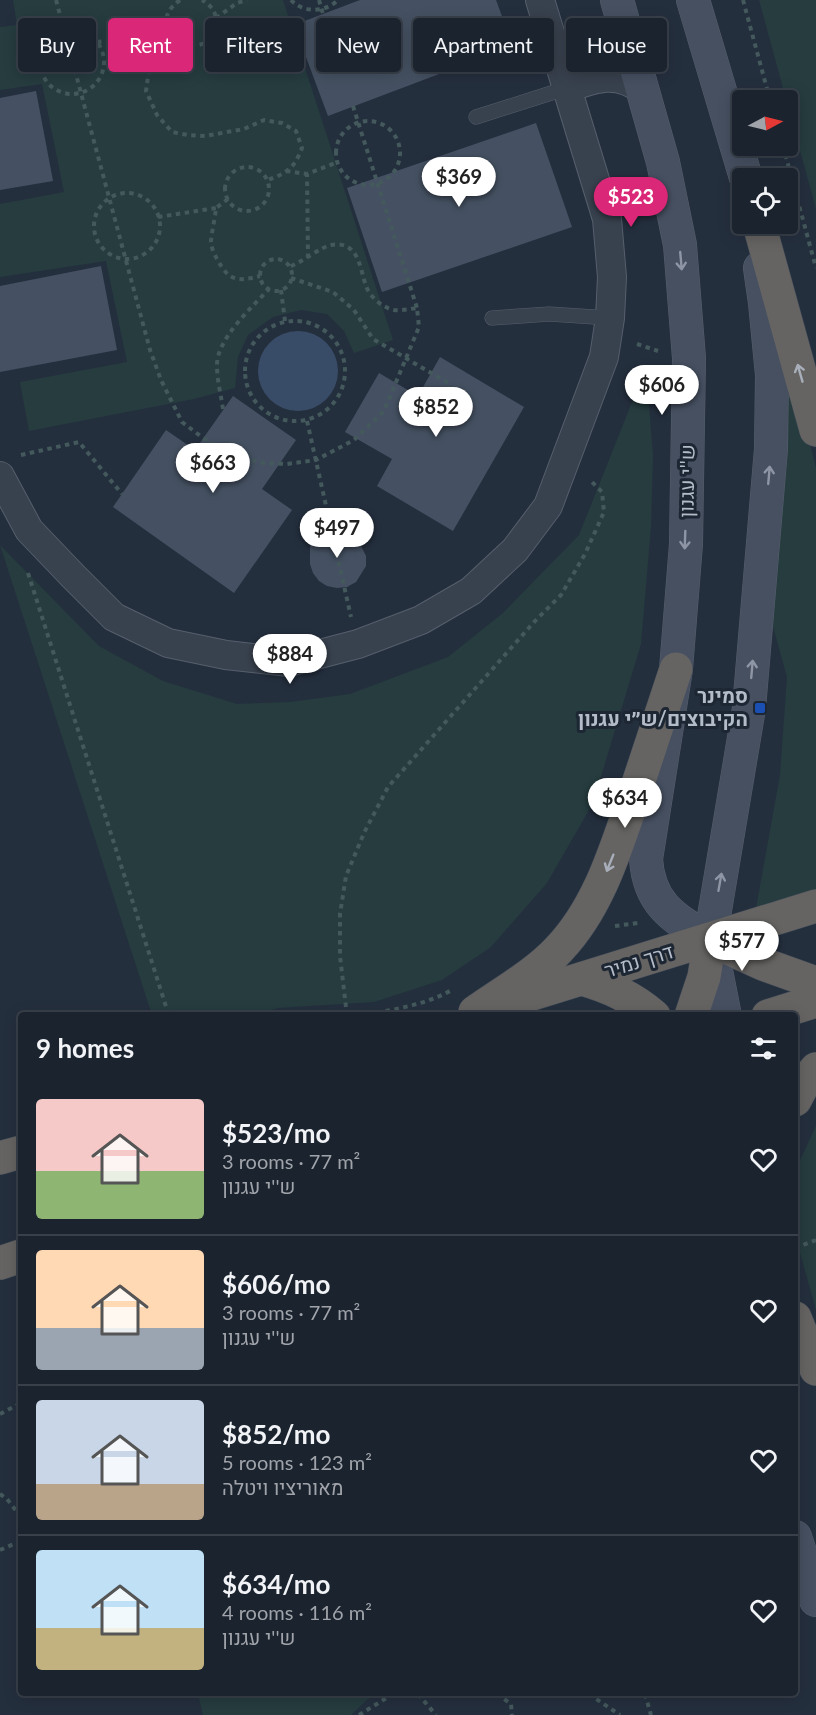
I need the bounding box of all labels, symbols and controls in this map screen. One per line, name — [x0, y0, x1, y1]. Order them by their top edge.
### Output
chip: Buy — [18, 18, 96, 72]
chip: Rent — [108, 18, 193, 72]
chip: Filters — [205, 18, 304, 72]
chip: New — [316, 18, 401, 72]
chip: Apartment — [413, 18, 554, 72]
chip: House — [566, 18, 667, 72]
north arrow — [732, 90, 798, 156]
map controls — [732, 90, 798, 234]
pin: $369 — [423, 157, 495, 208]
text: $369 — [436, 164, 482, 188]
button: locate — [732, 168, 798, 234]
pin: $523 — [595, 177, 667, 228]
text: $523 — [608, 184, 654, 208]
one-way arrow — [676, 251, 687, 270]
one-way arrow — [794, 364, 805, 383]
pin: $606 — [626, 365, 698, 416]
text: $606 — [639, 372, 685, 396]
pin: $852 — [400, 387, 472, 438]
text: $852 — [413, 394, 459, 418]
pin: $663 — [177, 443, 249, 494]
street label: ש''י עגנון — [673, 444, 699, 518]
text: $663 — [190, 450, 236, 474]
one-way arrow — [764, 465, 775, 485]
pin: $497 — [301, 508, 373, 559]
text: $497 — [314, 515, 360, 539]
one-way arrow — [680, 529, 691, 549]
pin: $884 — [254, 634, 326, 685]
text: $884 — [267, 641, 313, 665]
one-way arrow — [747, 659, 758, 679]
place label: סמינר הקיבוצים/ש״י עגנון — [578, 683, 748, 730]
marker: סמינר הקיבוצים/ש״י עגנון — [753, 701, 767, 715]
pin: $634 — [589, 778, 661, 829]
text: $634 — [602, 785, 648, 809]
one-way arrow — [603, 854, 614, 872]
one-way arrow — [714, 873, 725, 893]
pin: $577 — [706, 921, 778, 972]
text: $577 — [719, 928, 765, 952]
street label: דרך נמיר — [601, 938, 676, 982]
text: 9 homes — [36, 1032, 134, 1064]
icon: filters — [747, 1032, 780, 1065]
text: $523/mo — [222, 1117, 330, 1149]
icon: home — [84, 1123, 156, 1195]
icon: heart — [747, 1143, 780, 1176]
text: 3 rooms · 77 m² — [222, 1149, 360, 1173]
text: ש''י עגנון — [222, 1174, 295, 1198]
text: $606/mo — [222, 1268, 330, 1300]
icon: home — [84, 1274, 156, 1346]
icon: heart — [747, 1294, 780, 1327]
text: 3 rooms · 77 m² — [222, 1300, 360, 1324]
text: ש''י עגנון — [222, 1325, 295, 1349]
text: $852/mo — [222, 1418, 330, 1450]
icon: home — [84, 1424, 156, 1496]
icon: heart — [747, 1444, 780, 1477]
text: 5 rooms · 123 m² — [222, 1450, 372, 1474]
text: מאוריציו ויטלה — [222, 1475, 344, 1499]
text: $634/mo — [222, 1568, 330, 1600]
icon: home — [84, 1574, 156, 1646]
icon: heart — [747, 1594, 780, 1627]
text: 4 rooms · 116 m² — [222, 1600, 372, 1624]
text: ש''י עגנון — [222, 1625, 295, 1649]

